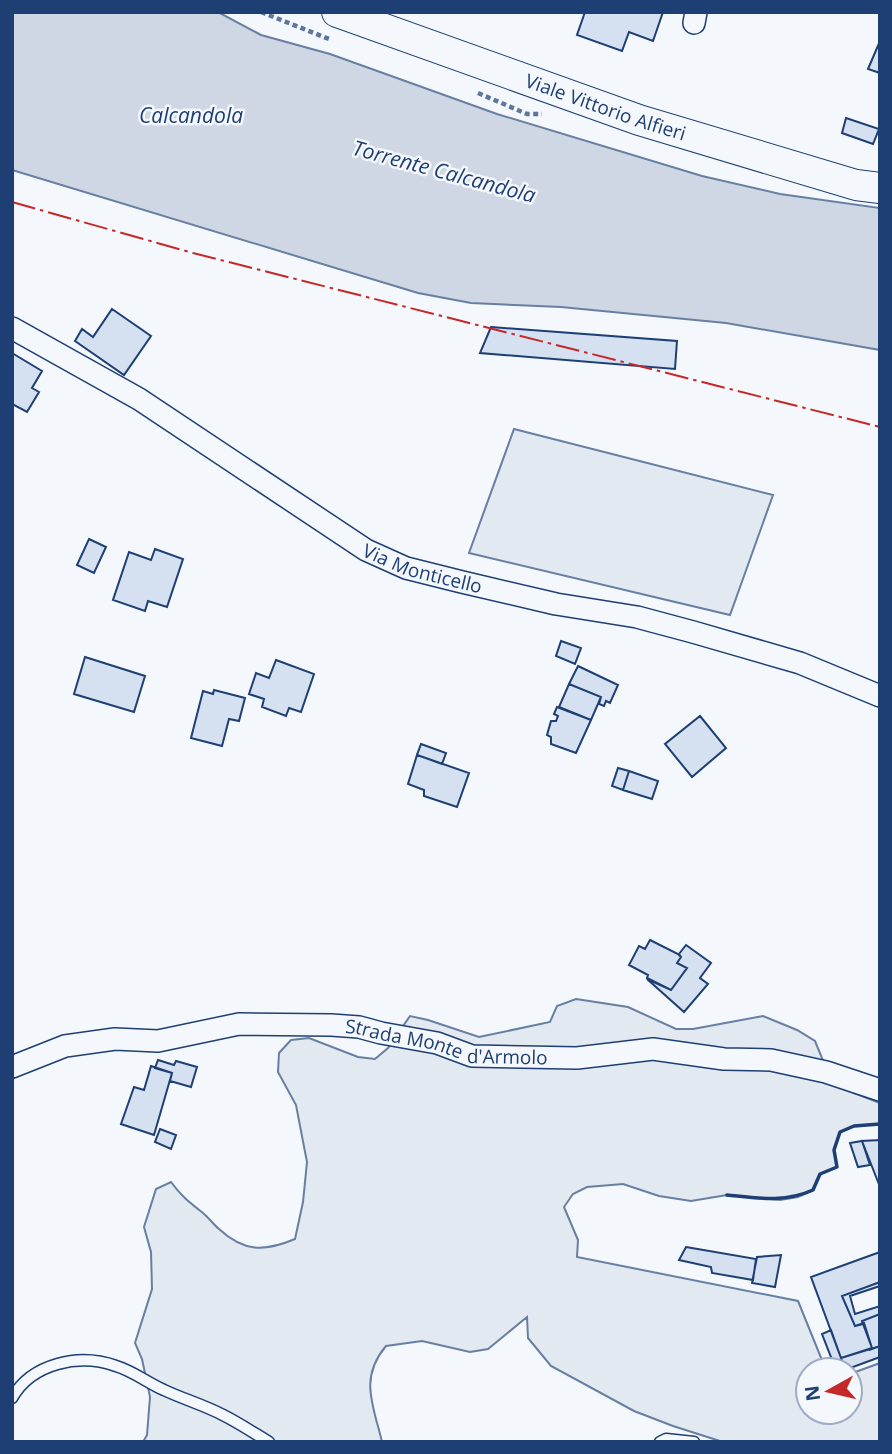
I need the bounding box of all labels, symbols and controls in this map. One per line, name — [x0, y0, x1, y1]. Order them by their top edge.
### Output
street label: Viale Vittorio Alfieri — [522, 67, 689, 146]
water label: Calcandola — [139, 101, 243, 129]
water label: Torrente Calcandola — [350, 133, 539, 209]
street label: Via Monticello — [359, 537, 485, 599]
street label: Strada Monte d'Armolo — [345, 1013, 548, 1070]
north arrow — [794, 1356, 864, 1426]
text: N — [798, 1384, 826, 1403]

